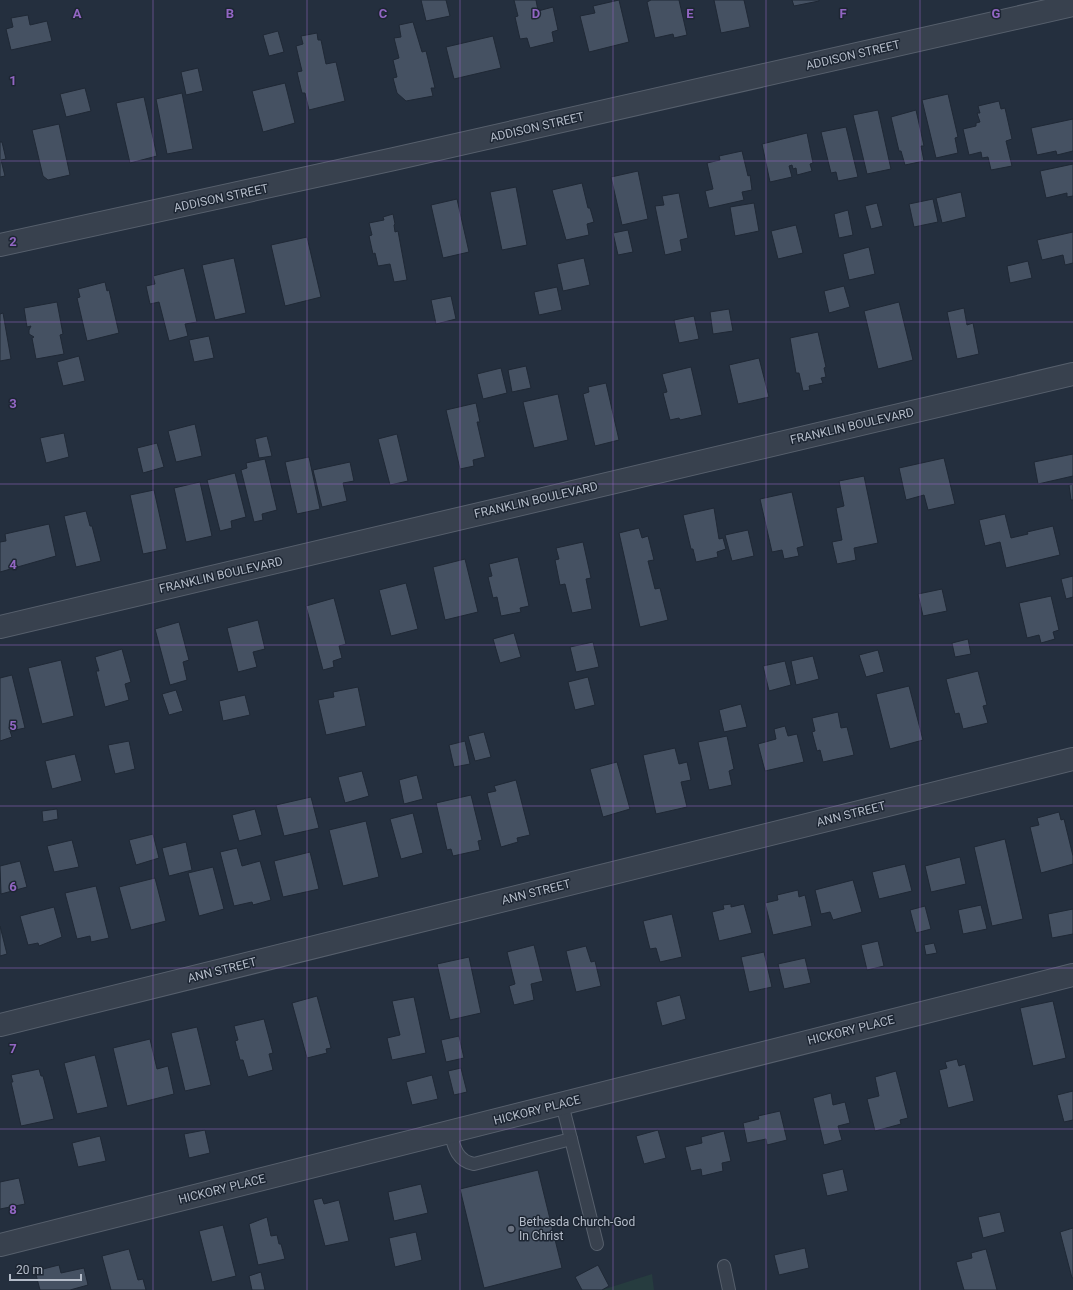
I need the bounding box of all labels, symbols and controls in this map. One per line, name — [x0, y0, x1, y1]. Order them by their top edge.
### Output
text: A — [73, 6, 82, 21]
text: B — [226, 6, 234, 21]
text: C — [379, 6, 388, 21]
text: D — [532, 6, 540, 21]
text: E — [686, 6, 694, 21]
text: F — [839, 6, 847, 21]
text: G — [992, 6, 1001, 21]
street label: ADDISON STREET — [804, 37, 902, 73]
text: 1 — [9, 73, 17, 88]
street label: ADDISON STREET — [488, 109, 586, 145]
street label: ADDISON STREET — [172, 181, 270, 215]
text: 2 — [9, 234, 17, 249]
text: 3 — [9, 396, 17, 411]
street label: FRANKLIN BOULEVARD — [789, 405, 915, 447]
street label: FRANKLIN BOULEVARD — [473, 479, 599, 521]
street label: FRANKLIN BOULEVARD — [158, 554, 284, 596]
text: 4 — [9, 557, 17, 572]
text: 5 — [9, 718, 17, 733]
street label: ANN STREET — [815, 799, 887, 829]
street label: ANN STREET — [500, 877, 572, 907]
text: 6 — [9, 879, 17, 894]
street label: ANN STREET — [186, 955, 258, 985]
street label: HICKORY PLACE — [806, 1012, 896, 1048]
text: 7 — [9, 1041, 17, 1056]
street label: HICKORY PLACE — [492, 1092, 582, 1128]
street label: HICKORY PLACE — [177, 1171, 267, 1207]
text: 8 — [9, 1202, 17, 1217]
place label: Bethesda Church-God In Christ — [519, 1215, 635, 1243]
marker: Bethesda Church-God In Christ — [506, 1224, 516, 1234]
scale bar — [10, 1256, 81, 1282]
text: 20 m — [16, 1263, 43, 1277]

